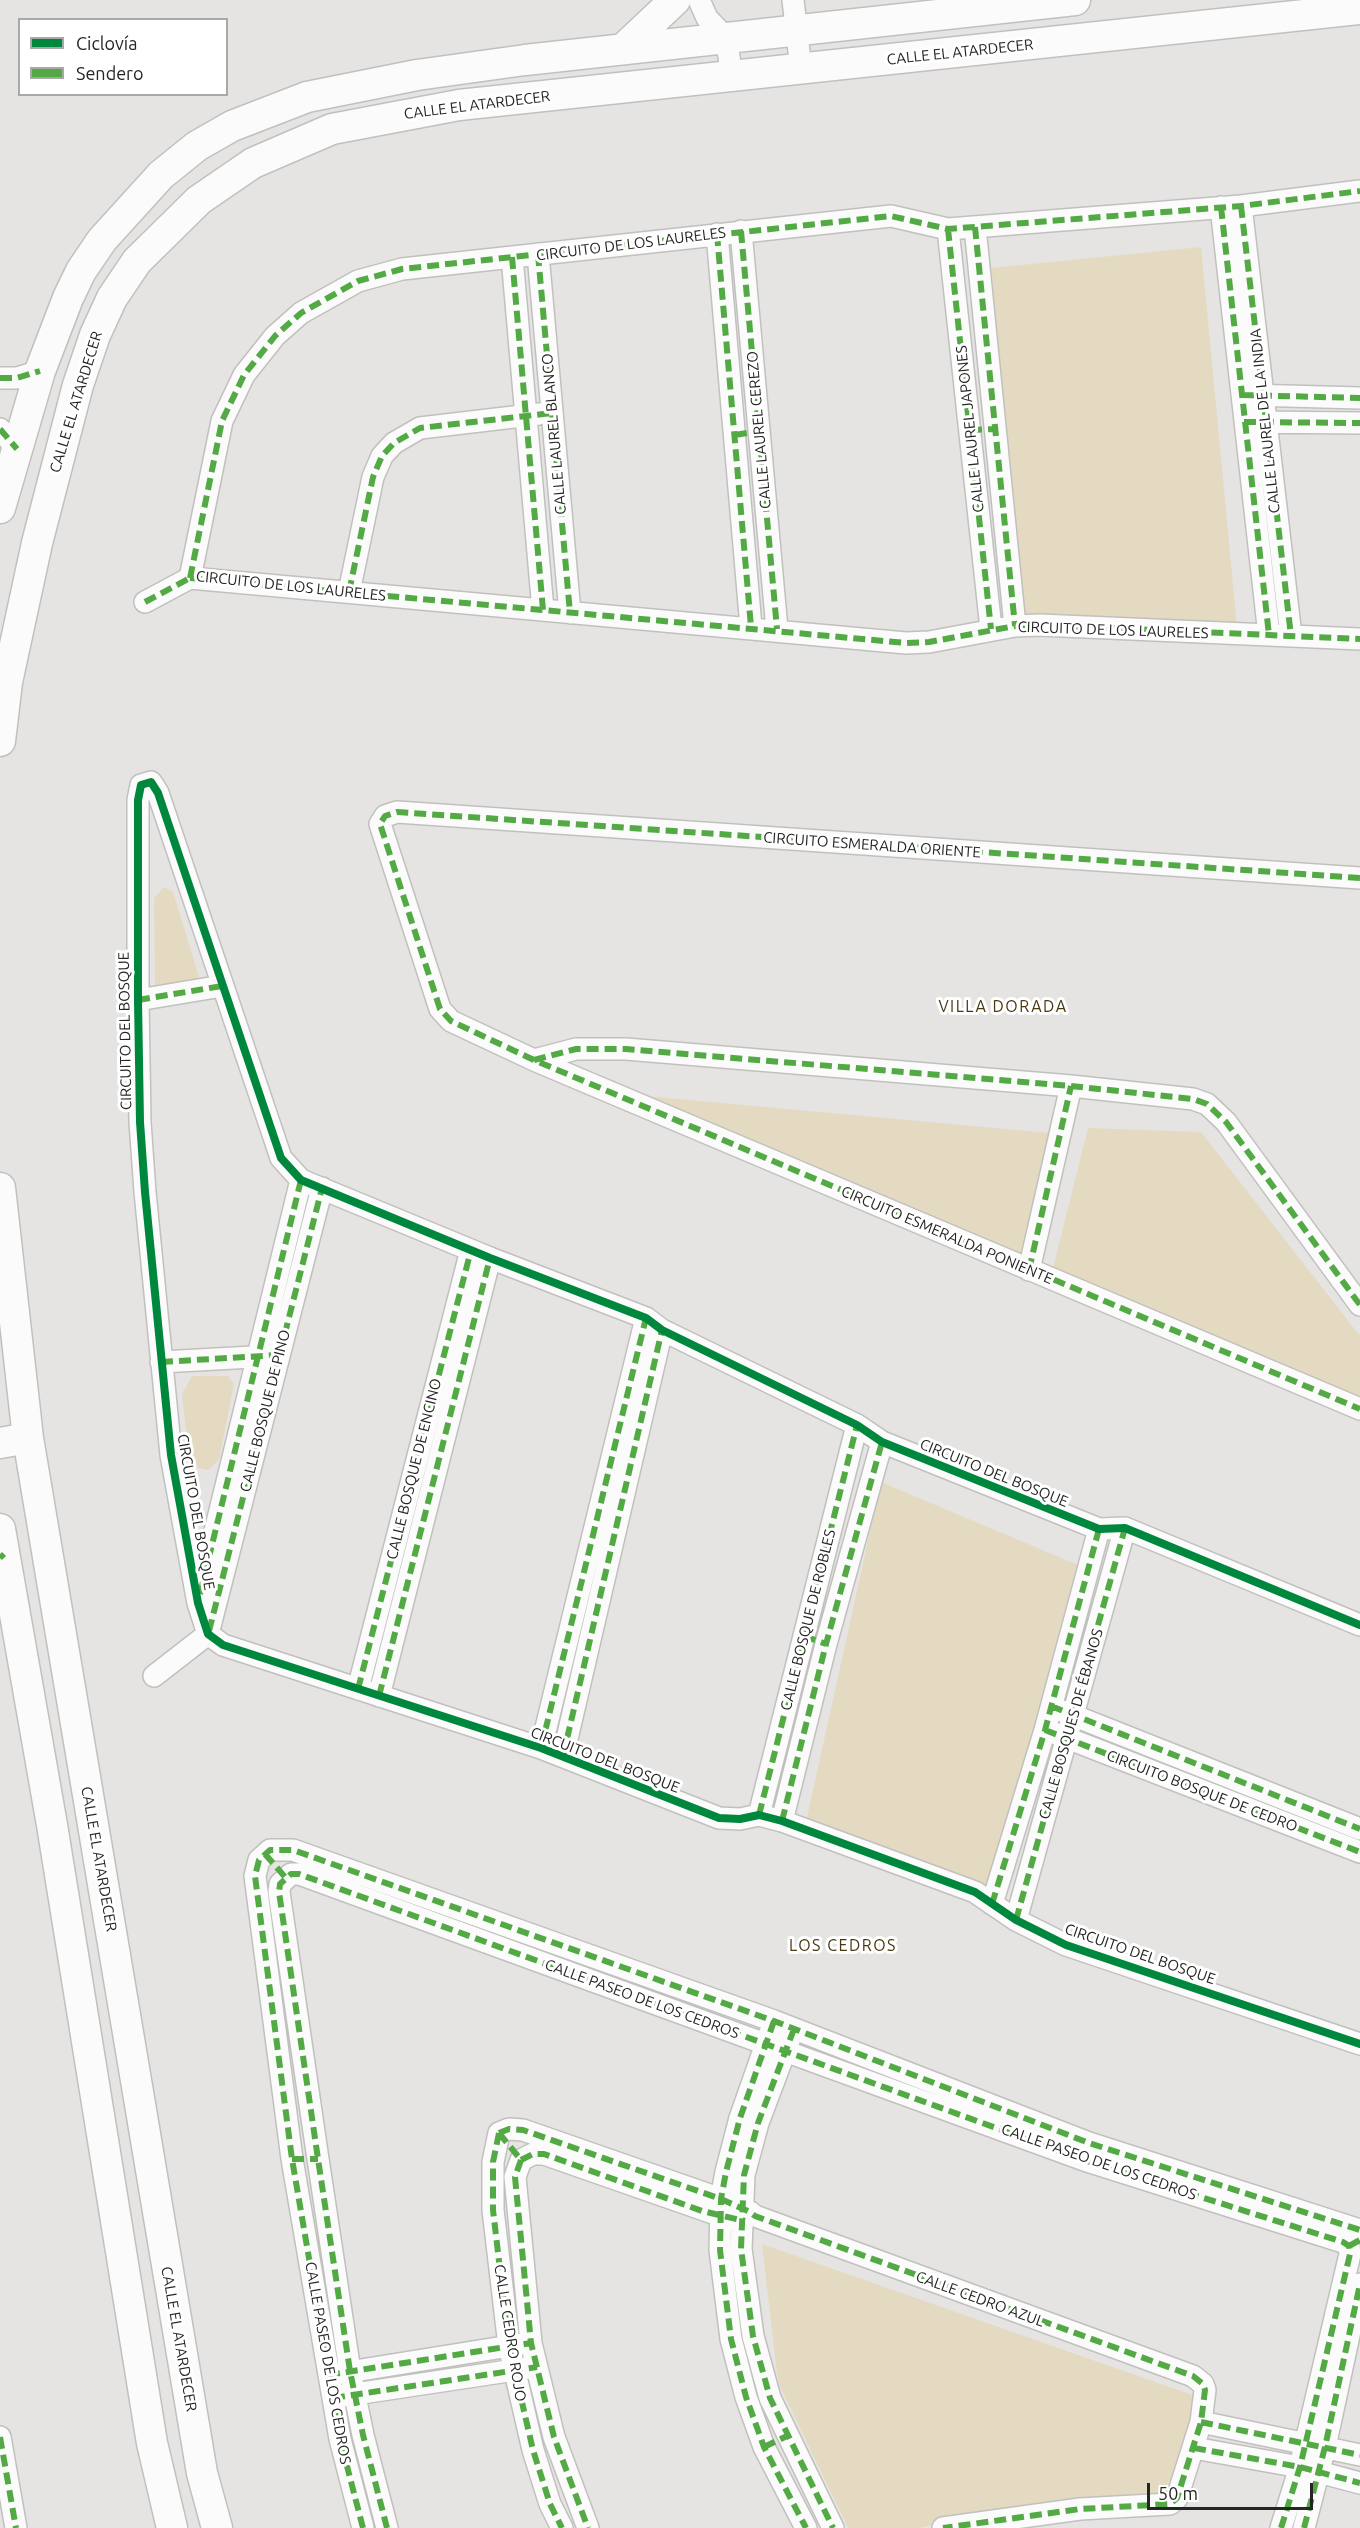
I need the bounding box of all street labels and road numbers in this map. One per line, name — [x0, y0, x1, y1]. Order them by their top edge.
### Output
street label: CALLE EL ATARDECER — [886, 35, 1034, 69]
street label: CALLE EL ATARDECER — [403, 87, 551, 123]
street label: CIRCUITO DE LOS LAURELES — [535, 223, 727, 265]
street label: CALLE LAUREL DE LA INDIA — [1246, 328, 1284, 514]
street label: CALLE EL ATARDECER — [46, 329, 106, 475]
street label: CALLE LAUREL JAPONES — [952, 345, 988, 513]
street label: CALLE LAUREL CEREZO — [743, 350, 775, 510]
street label: CALLE LAUREL BLANCO — [538, 353, 570, 515]
street label: CIRCUITO DE LOS LAURELES — [195, 567, 387, 605]
street label: CIRCUITO DE LOS LAURELES — [1017, 618, 1209, 642]
street label: CIRCUITO ESMERALDA ORIENTE — [763, 828, 981, 862]
street label: CIRCUITO DEL BOSQUE — [115, 952, 135, 1110]
street label: CIRCUITO ESMERALDA PONIENTE — [838, 1182, 1056, 1288]
street label: CALLE BOSQUE DE PINO — [236, 1328, 294, 1494]
street label: CALLE BOSQUE DE ENCINO — [383, 1377, 445, 1561]
street label: CIRCUITO DEL BOSQUE — [173, 1433, 219, 1591]
street label: CIRCUITO DEL BOSQUE — [917, 1435, 1071, 1511]
street label: CALLE BOSQUE DE ROBLES — [777, 1528, 839, 1712]
street label: CALLE BOSQUES DE ÉBANOS — [1035, 1627, 1107, 1821]
street label: CIRCUITO DEL BOSQUE — [528, 1723, 682, 1797]
street label: CIRCUITO BOSQUE DE CEDRO — [1104, 1746, 1300, 1836]
street label: CALLE EL ATARDECER — [77, 1785, 121, 1933]
street label: CIRCUITO DEL BOSQUE — [1062, 1920, 1218, 1988]
street label: CALLE PASEO DE LOS CEDROS — [542, 1955, 742, 2043]
street label: CALLE PASEO DE LOS CEDROS — [999, 2120, 1199, 2204]
street label: CALLE PASEO DE LOS CEDROS — [301, 2260, 355, 2466]
street label: CALLE CEDRO ROJO — [490, 2263, 530, 2403]
street label: CALLE EL ATARDECER — [157, 2265, 201, 2413]
street label: CALLE CEDRO AZUL — [913, 2267, 1047, 2331]

